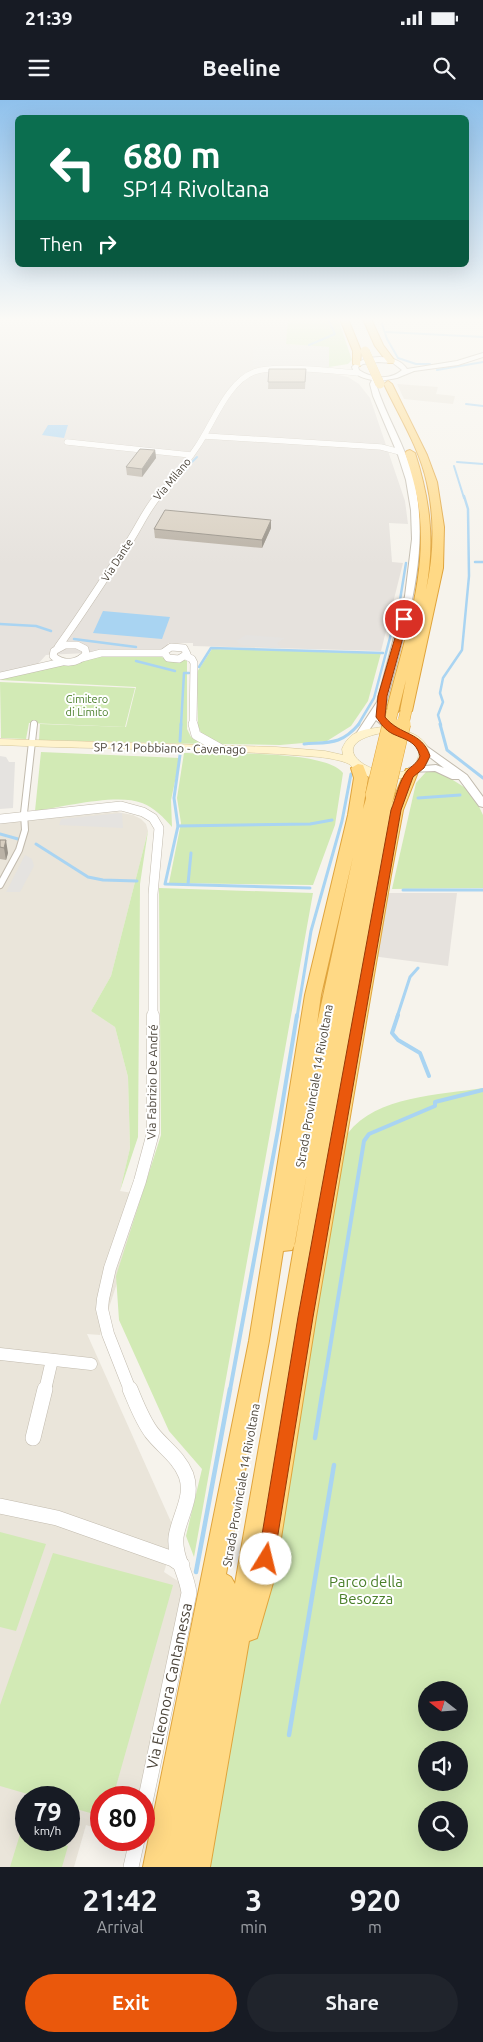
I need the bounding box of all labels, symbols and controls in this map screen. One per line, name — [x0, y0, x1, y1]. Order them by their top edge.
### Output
text: 21:39 — [25, 7, 73, 29]
icon: menu — [25, 54, 53, 82]
icon: search — [430, 54, 458, 82]
text: Beeline — [202, 55, 281, 80]
icon: left — [40, 135, 105, 200]
text: 680 m — [123, 135, 221, 175]
text: SP14 Rivoltana — [123, 176, 270, 201]
icon: right — [93, 230, 121, 258]
text: Then — [40, 233, 83, 255]
street label: Via Milano — [151, 455, 193, 503]
street label: Via Dante — [99, 536, 135, 584]
pin — [383, 598, 425, 640]
icon: arrive — [390, 605, 418, 633]
park label: Cimitero di Limito — [66, 693, 108, 718]
street label: SP 121 Pobbiano - Cavenago — [94, 740, 246, 756]
street label: Strada Provinciale 14 Rivoltana — [293, 1003, 335, 1169]
street label: Via Fabrizio De André — [144, 1024, 160, 1140]
street label: Strada Provinciale 14 Rivoltana — [220, 1402, 262, 1568]
position arrow — [239, 1532, 291, 1584]
park label: Parco della Besozza — [329, 1573, 403, 1607]
street label: Via Eleonora Cantamessa — [143, 1601, 195, 1771]
north arrow — [418, 1681, 468, 1731]
map controls — [418, 1681, 468, 1851]
button: sound — [418, 1741, 468, 1791]
speed limit sign: 80 — [90, 1786, 155, 1851]
text: 79 — [33, 1798, 62, 1826]
button: search — [418, 1801, 468, 1851]
text: km/h — [34, 1824, 61, 1837]
text: 21:42 — [83, 1883, 158, 1917]
text: 3 — [245, 1883, 262, 1917]
text: 920 — [350, 1883, 400, 1917]
text: Arrival — [97, 1918, 143, 1936]
text: min — [240, 1918, 267, 1936]
text: m — [368, 1918, 382, 1936]
button: Exit — [25, 1974, 237, 2032]
button: Share — [247, 1974, 458, 2032]

